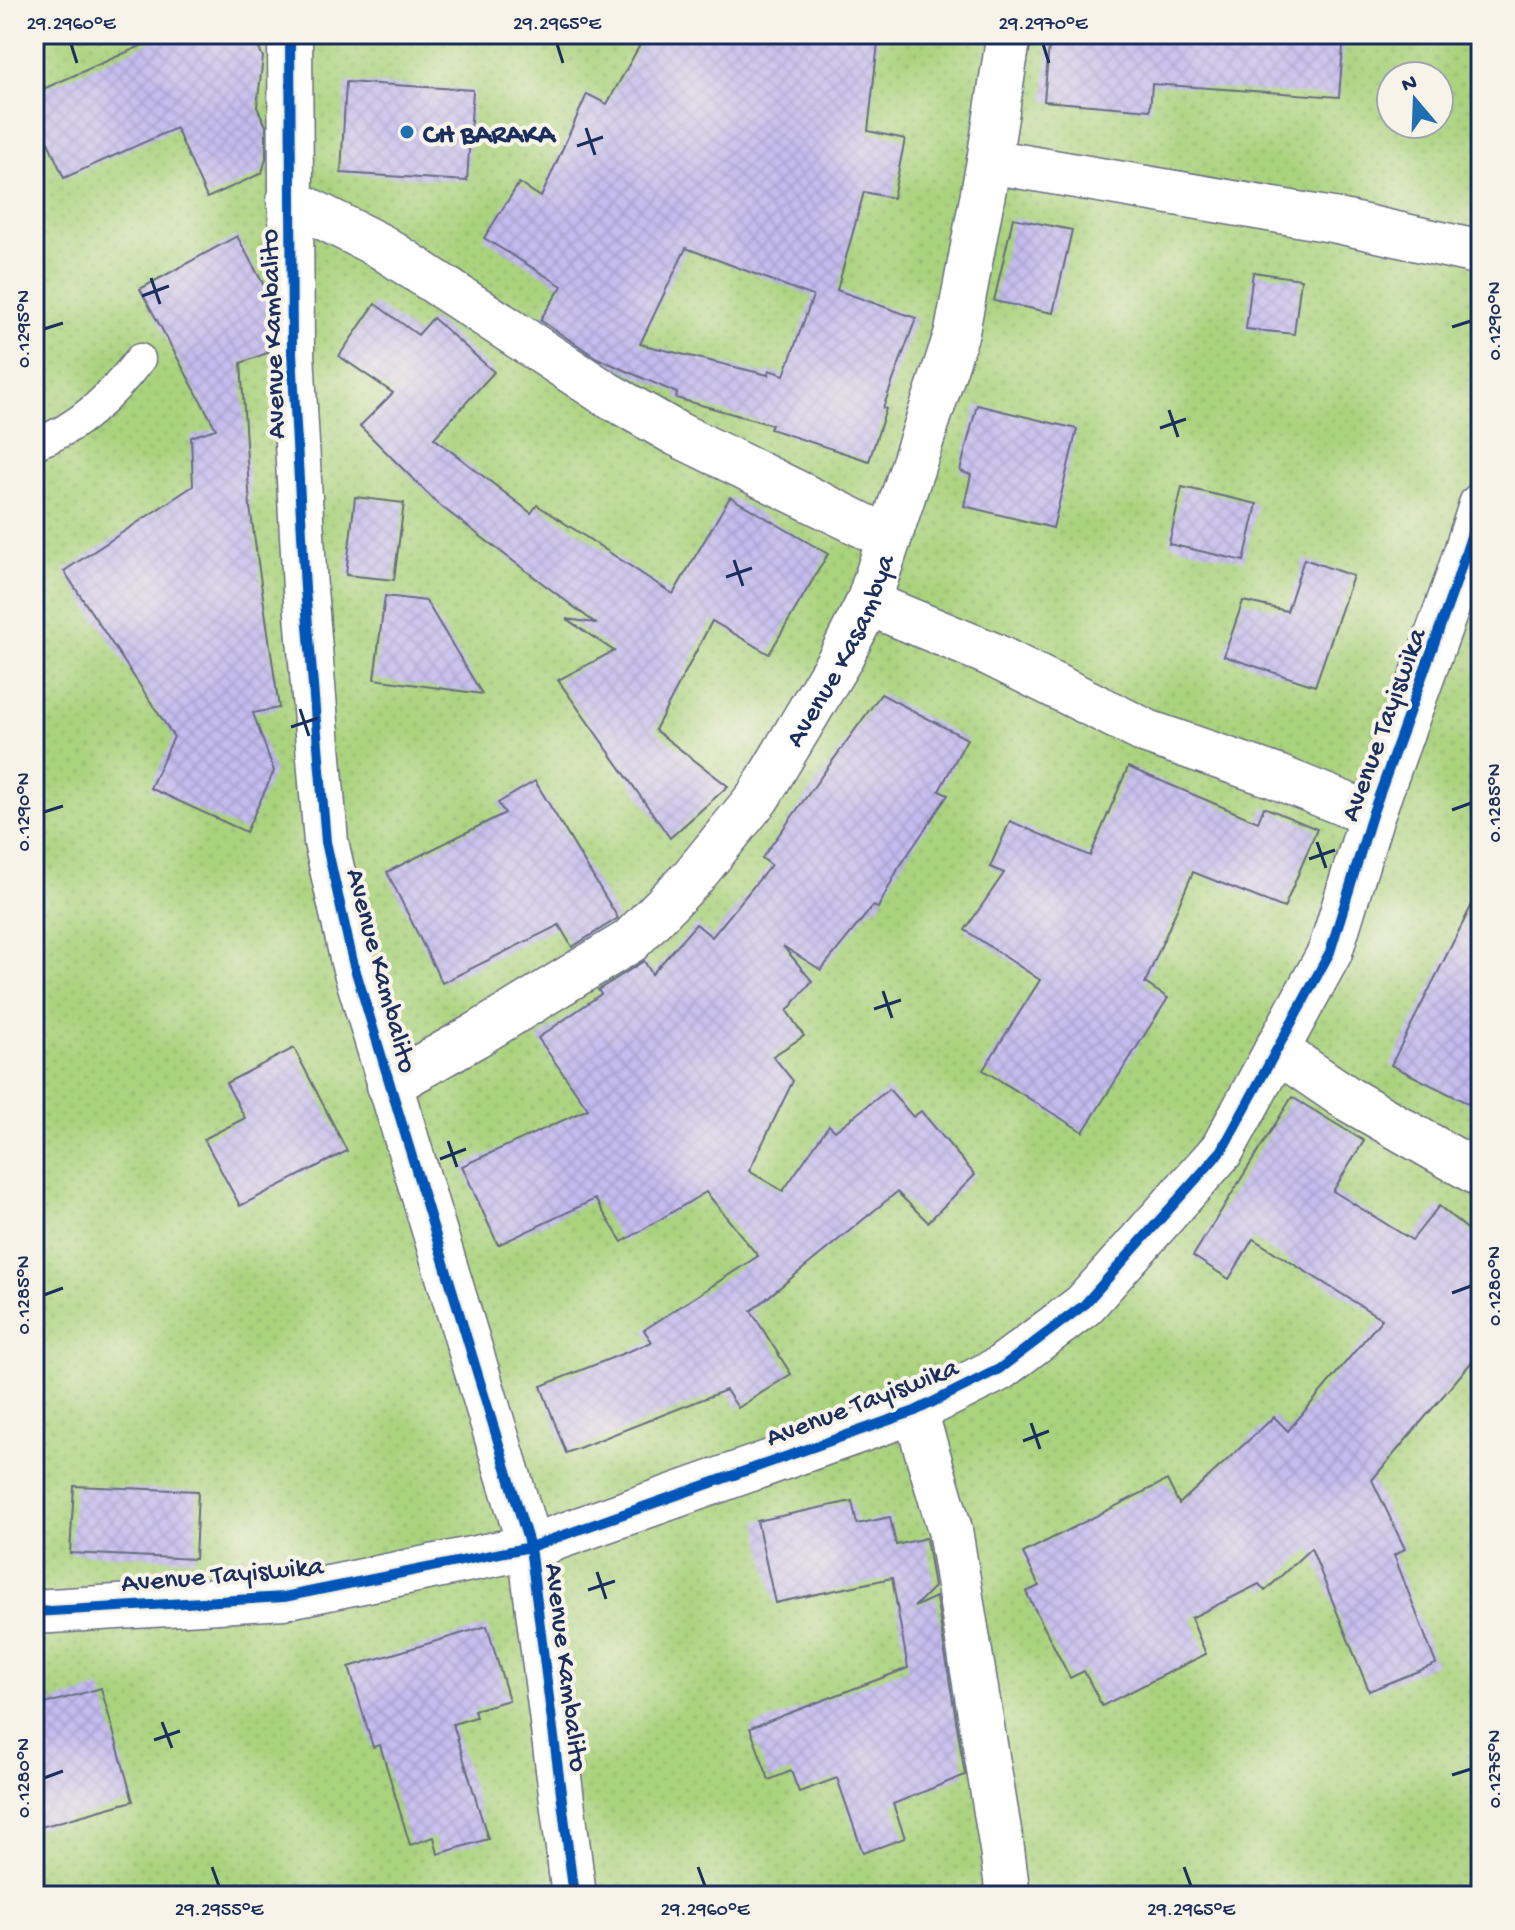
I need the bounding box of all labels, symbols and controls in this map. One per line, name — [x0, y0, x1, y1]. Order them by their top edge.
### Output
text: 29.2960°E — [27, 14, 117, 37]
text: 29.2965°E — [513, 14, 603, 37]
text: 29.2970°E — [998, 14, 1089, 37]
north arrow — [1375, 60, 1455, 140]
text: N — [1399, 70, 1421, 100]
place label: CH BARAKA — [423, 120, 557, 153]
marker: CH BARAKA — [398, 123, 416, 141]
street label: Avenue Kambalito — [254, 228, 295, 439]
text: 0.1290°N — [1485, 282, 1508, 360]
text: 0.1295°N — [14, 290, 37, 368]
street label: Avenue Kasambya — [780, 549, 904, 754]
street label: Avenue Tayiswika — [1335, 623, 1436, 827]
text: 0.1285°N — [1485, 763, 1508, 843]
text: 0.1290°N — [14, 773, 37, 851]
street label: Avenue Kambalito — [337, 865, 423, 1077]
text: 0.1280°N — [1485, 1246, 1508, 1326]
text: 0.1285°N — [14, 1255, 37, 1335]
street label: Avenue Tayiswika — [762, 1352, 965, 1456]
street label: Avenue Tayiswika — [120, 1551, 326, 1602]
street label: Avenue Kambalito — [535, 1561, 594, 1774]
text: 0.1275°N — [1485, 1730, 1508, 1808]
text: 0.1280°N — [14, 1738, 37, 1818]
text: 29.2955°E — [175, 1900, 265, 1923]
text: 29.2960°E — [661, 1900, 751, 1923]
text: 29.2965°E — [1147, 1900, 1237, 1923]

